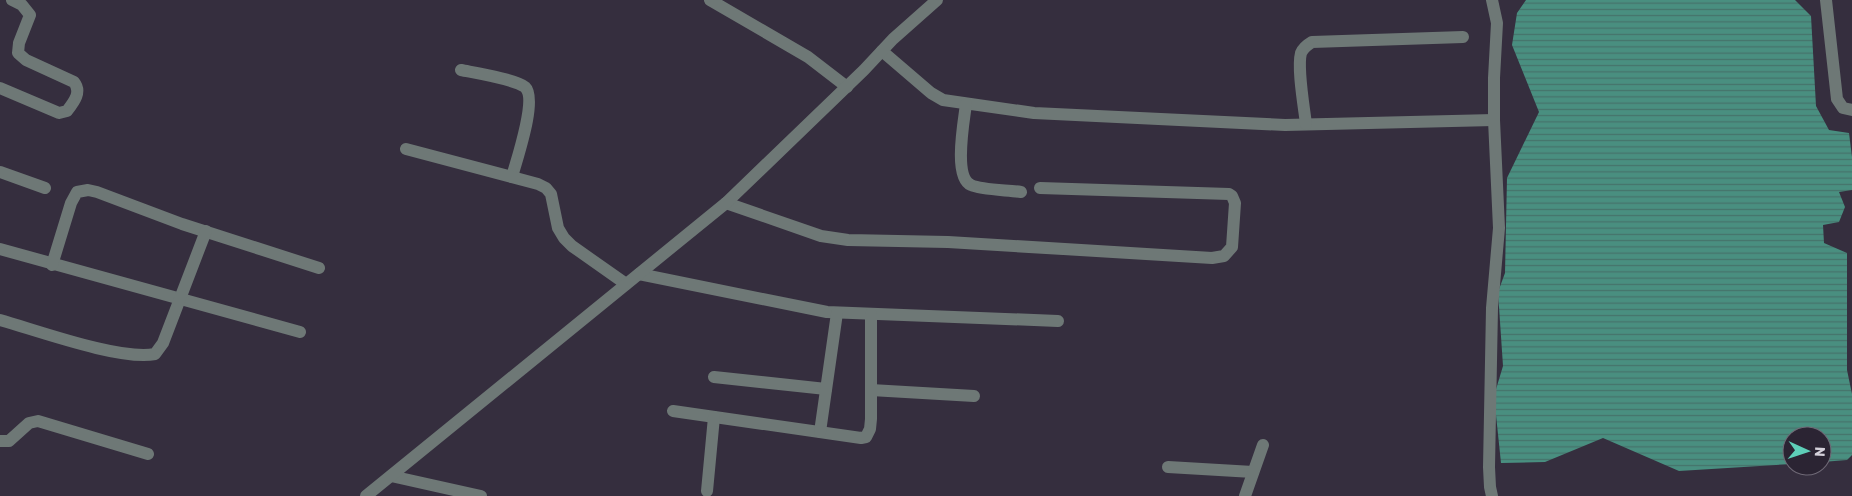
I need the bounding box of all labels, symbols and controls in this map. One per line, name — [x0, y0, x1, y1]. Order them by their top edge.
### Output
north arrow — [1782, 426, 1832, 476]
text: N — [1811, 446, 1828, 457]

